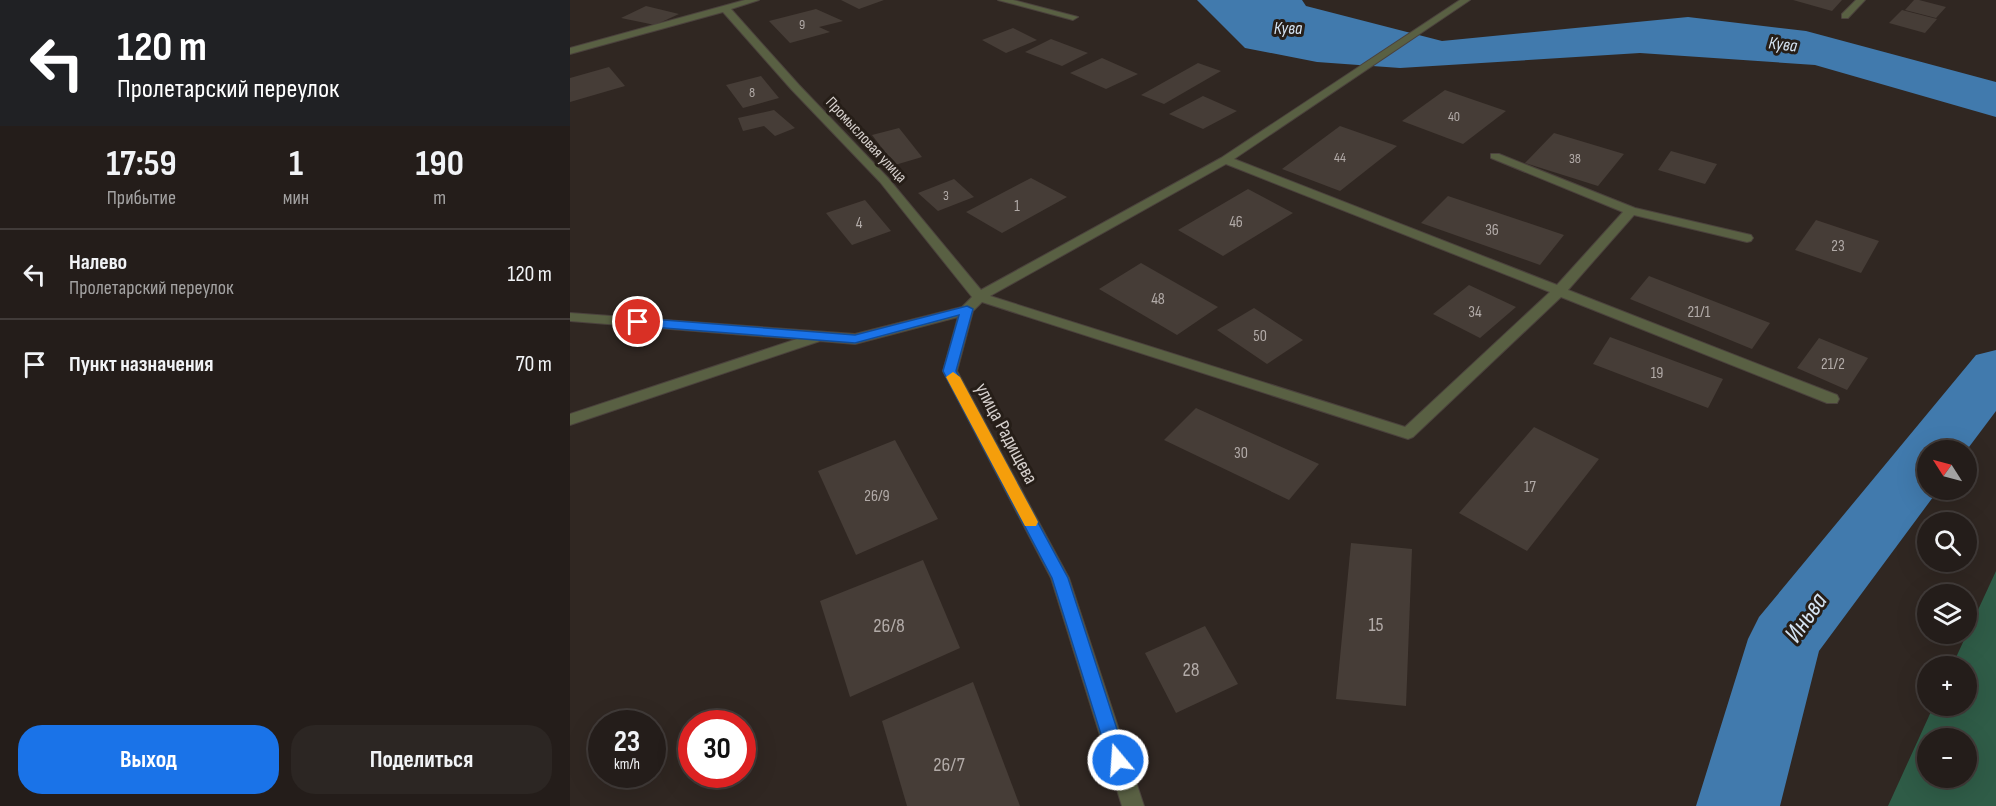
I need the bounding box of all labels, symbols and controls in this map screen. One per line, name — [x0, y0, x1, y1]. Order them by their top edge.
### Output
house number: 9 — [799, 16, 805, 33]
water label: Кува — [1274, 18, 1303, 39]
text: 120 m — [117, 22, 207, 73]
icon: left — [18, 24, 96, 102]
water label: Кува — [1767, 32, 1799, 57]
text: Пролетарский переулок — [117, 73, 339, 105]
house number: 8 — [749, 84, 755, 101]
street label: Промысловая улица — [821, 93, 910, 187]
house number: 40 — [1448, 108, 1460, 125]
text: 17:59 — [106, 143, 177, 186]
text: 1 — [289, 143, 303, 186]
text: 190 — [415, 143, 464, 186]
house number: 44 — [1334, 149, 1346, 166]
house number: 38 — [1569, 150, 1581, 167]
text: Прибытие — [107, 186, 176, 210]
text: мин — [283, 186, 309, 210]
text: m — [433, 186, 446, 210]
house number: 3 — [943, 187, 949, 204]
house number: 1 — [1014, 197, 1020, 216]
house number: 46 — [1229, 213, 1243, 232]
house number: 4 — [856, 214, 863, 233]
house number: 36 — [1485, 221, 1499, 240]
house number: 23 — [1831, 237, 1845, 256]
text: Налево — [69, 249, 127, 276]
icon: left — [18, 258, 51, 291]
text: 120 m — [508, 261, 552, 288]
text: Пролетарский переулок — [69, 276, 234, 300]
house number: 48 — [1151, 290, 1165, 309]
pin — [612, 296, 663, 347]
house number: 34 — [1468, 303, 1482, 322]
house number: 21/1 — [1688, 303, 1711, 322]
icon: arrive — [621, 305, 654, 338]
house number: 50 — [1253, 327, 1267, 346]
icon: arrive — [18, 348, 51, 381]
text: Пункт назначения — [69, 351, 213, 378]
text: 70 m — [516, 351, 552, 378]
house number: 21/2 — [1821, 355, 1845, 374]
house number: 19 — [1651, 364, 1663, 383]
street label: улица Радищева — [969, 379, 1043, 488]
north arrow — [1917, 440, 1977, 500]
map controls — [1917, 440, 1977, 788]
house number: 30 — [1234, 444, 1248, 463]
house number: 17 — [1524, 478, 1537, 497]
house number: 26/9 — [864, 487, 890, 506]
button: search — [1917, 512, 1977, 572]
button: layers — [1917, 584, 1977, 644]
water label: Иньва — [1778, 586, 1835, 649]
house number: 15 — [1368, 613, 1384, 637]
house number: 26/8 — [873, 614, 905, 638]
button: + — [1917, 656, 1977, 716]
house number: 28 — [1183, 658, 1200, 682]
speed limit sign: 30 — [678, 710, 756, 788]
text: 23 — [614, 724, 640, 760]
button: Выход — [18, 725, 279, 794]
button: Поделиться — [291, 725, 552, 794]
position arrow — [1086, 728, 1150, 792]
button: − — [1917, 728, 1977, 788]
house number: 26/7 — [933, 753, 965, 777]
text: km/h — [614, 755, 640, 774]

